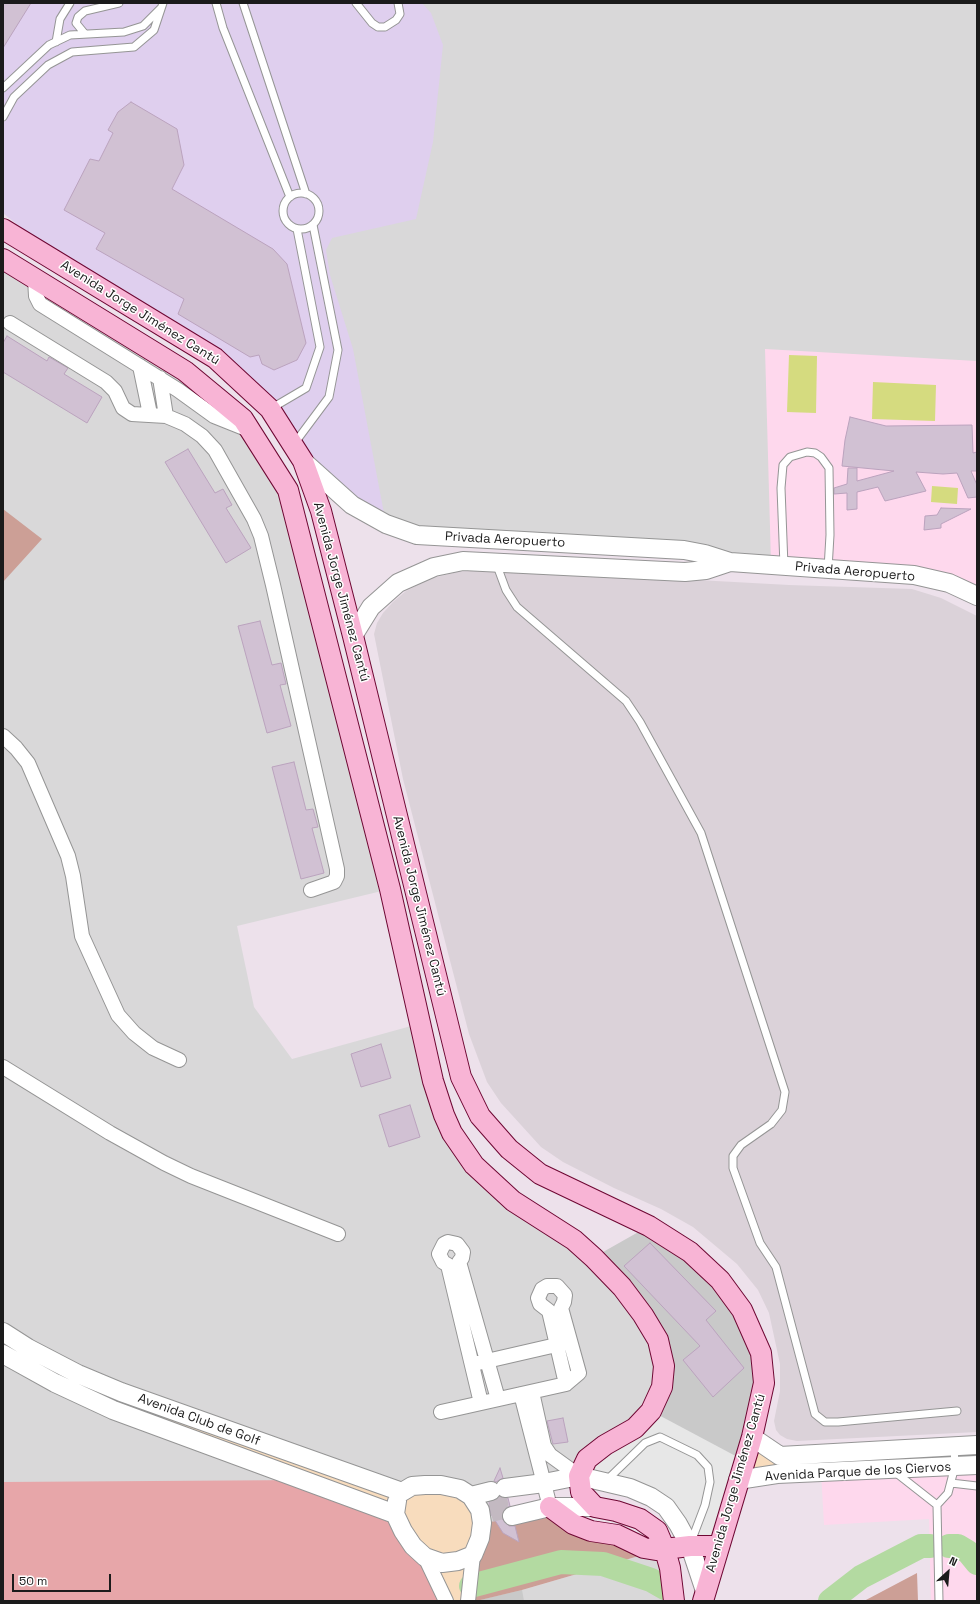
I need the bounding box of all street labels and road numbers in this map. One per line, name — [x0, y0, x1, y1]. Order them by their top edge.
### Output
street label: Avenida Jorge Jiménez Cantú — [57, 257, 223, 369]
street label: Avenida Jorge Jiménez Cantú — [310, 501, 372, 683]
street label: Privada Aeropuerto — [444, 529, 566, 551]
street label: Privada Aeropuerto — [794, 559, 916, 585]
street label: Avenida Jorge Jiménez Cantú — [389, 814, 449, 998]
street label: Avenida Club de Golf — [136, 1391, 262, 1449]
street label: Avenida Jorge Jiménez Cantú — [703, 1392, 769, 1574]
street label: Avenida Parque de los Ciervos — [764, 1459, 952, 1485]

